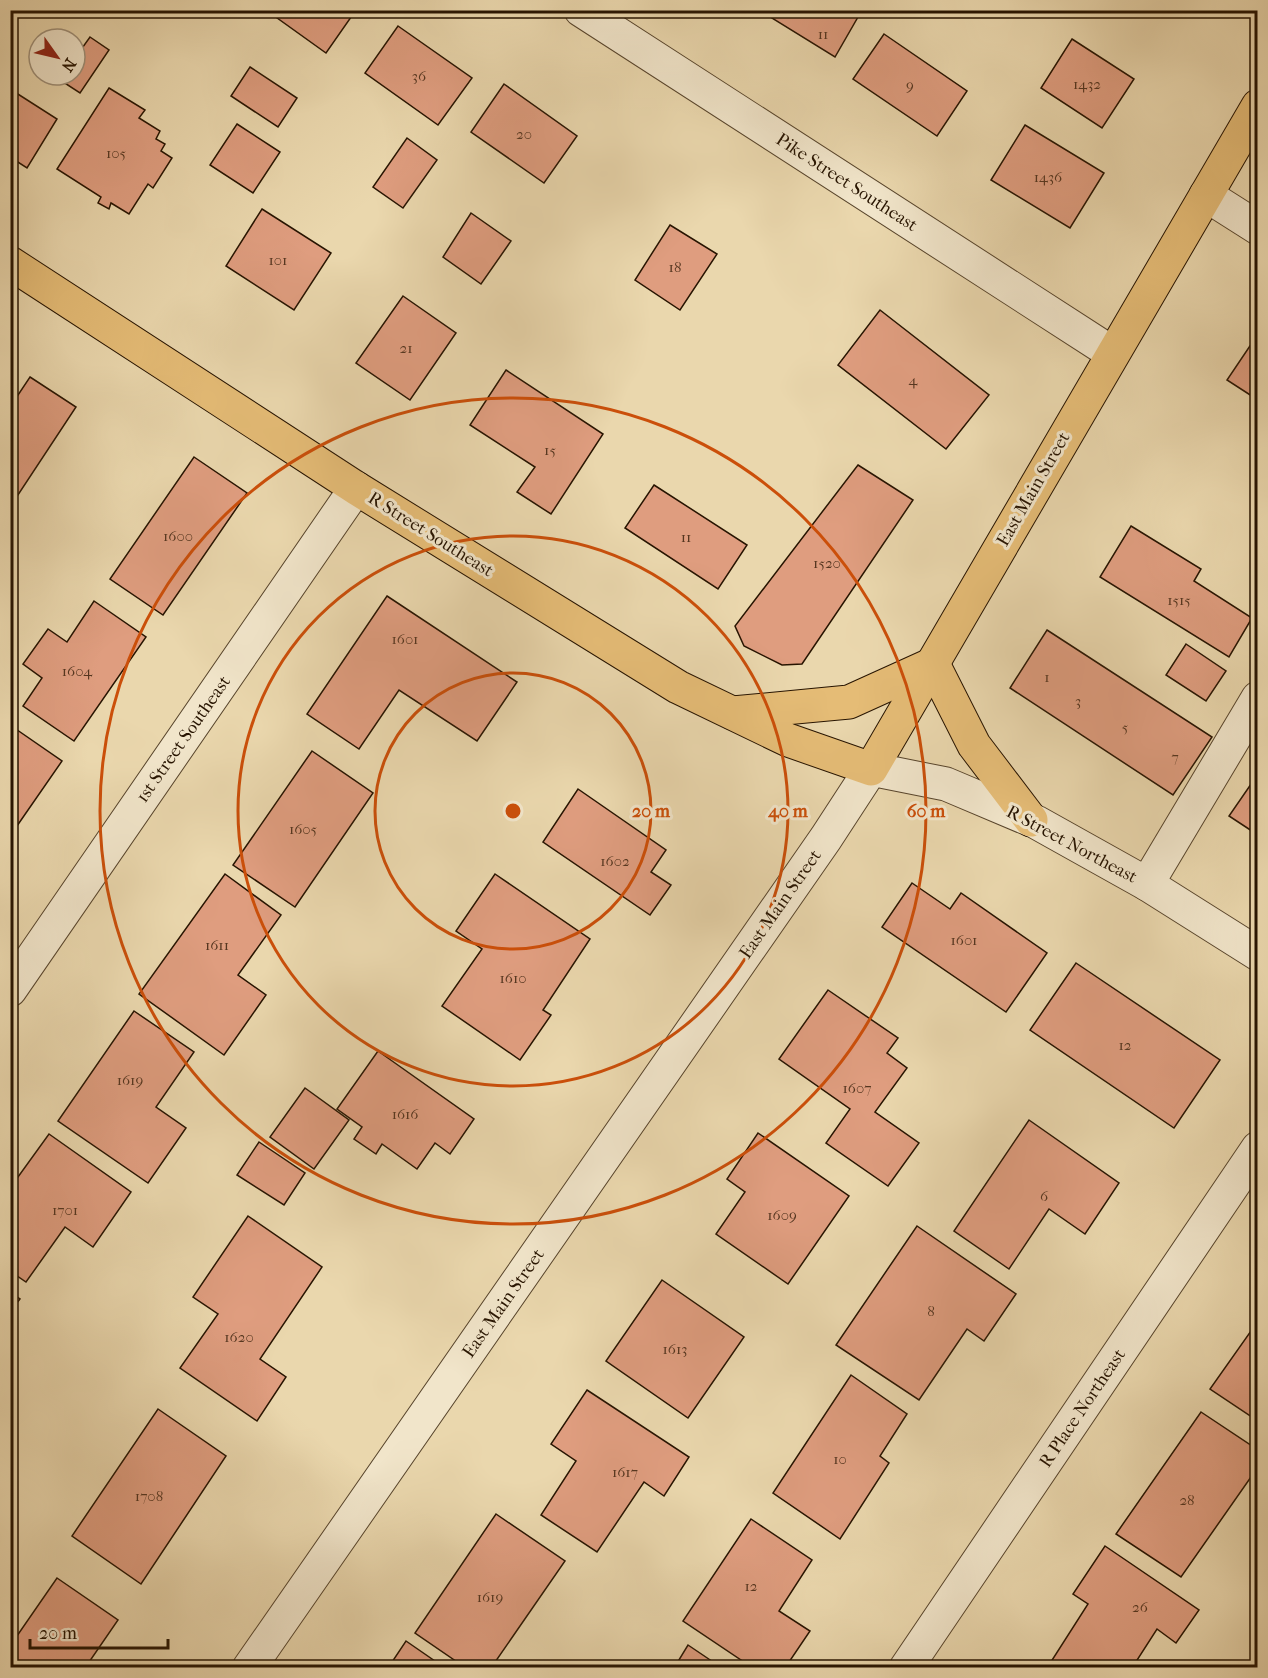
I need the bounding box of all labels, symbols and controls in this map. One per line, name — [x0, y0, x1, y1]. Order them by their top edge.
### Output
house number: 11 — [818, 25, 828, 43]
north arrow — [27, 27, 87, 87]
text: N — [57, 55, 80, 76]
house number: 36 — [412, 67, 427, 85]
house number: 1432 — [1073, 75, 1101, 93]
house number: 9 — [906, 76, 914, 94]
house number: 20 — [516, 125, 532, 143]
street label: Pike Street Southeast — [772, 129, 922, 236]
house number: 105 — [106, 144, 126, 162]
house number: 1436 — [1034, 168, 1063, 186]
house number: 101 — [269, 251, 287, 269]
house number: 18 — [669, 258, 681, 276]
house number: 21 — [399, 339, 413, 357]
house number: 4 — [909, 371, 919, 389]
street label: East Main Street — [992, 428, 1075, 550]
house number: 15 — [544, 441, 556, 459]
street label: R Street Southeast — [364, 488, 498, 582]
house number: 1600 — [163, 527, 193, 545]
house number: 11 — [681, 528, 691, 546]
house number: 1520 — [813, 554, 841, 572]
house number: 1515 — [1167, 591, 1191, 609]
house number: 1601 — [392, 630, 418, 648]
house number: 1604 — [62, 662, 93, 680]
house number: 1 — [1044, 668, 1050, 686]
street label: 1st Street Southeast — [132, 671, 235, 807]
house number: 3 — [1075, 692, 1081, 710]
house number: 5 — [1122, 718, 1128, 736]
house number: 7 — [1171, 748, 1179, 766]
centre of rings — [503, 801, 523, 821]
text: 20 m — [632, 801, 671, 822]
text: 40 m — [767, 801, 809, 822]
text: 60 m — [907, 801, 946, 822]
street label: R Street Northeast — [1003, 801, 1141, 888]
house number: 1605 — [289, 820, 317, 838]
street label: East Main Street — [735, 845, 826, 963]
house number: 1602 — [600, 852, 630, 870]
house number: 1601 — [951, 931, 977, 949]
house number: 1611 — [205, 936, 229, 954]
house number: 1610 — [500, 969, 526, 987]
house number: 12 — [1118, 1036, 1132, 1054]
house number: 1619 — [117, 1071, 143, 1089]
house number: 1607 — [843, 1079, 871, 1097]
house number: 1616 — [392, 1105, 419, 1123]
house number: 6 — [1040, 1187, 1049, 1205]
house number: 1701 — [52, 1201, 78, 1219]
house number: 1609 — [767, 1206, 797, 1224]
street label: East Main Street — [458, 1244, 549, 1362]
house number: 8 — [927, 1302, 935, 1320]
house number: 1620 — [224, 1328, 254, 1346]
house number: 1613 — [663, 1340, 687, 1358]
street label: R Place Northeast — [1035, 1344, 1130, 1472]
house number: 10 — [833, 1450, 847, 1468]
house number: 1617 — [612, 1463, 638, 1481]
house number: 1708 — [135, 1487, 163, 1505]
house number: 28 — [1179, 1491, 1195, 1509]
house number: 12 — [744, 1577, 758, 1595]
house number: 1619 — [477, 1588, 503, 1606]
house number: 26 — [1132, 1598, 1149, 1616]
scale bar — [30, 1612, 168, 1650]
text: 20 m — [39, 1623, 77, 1644]

